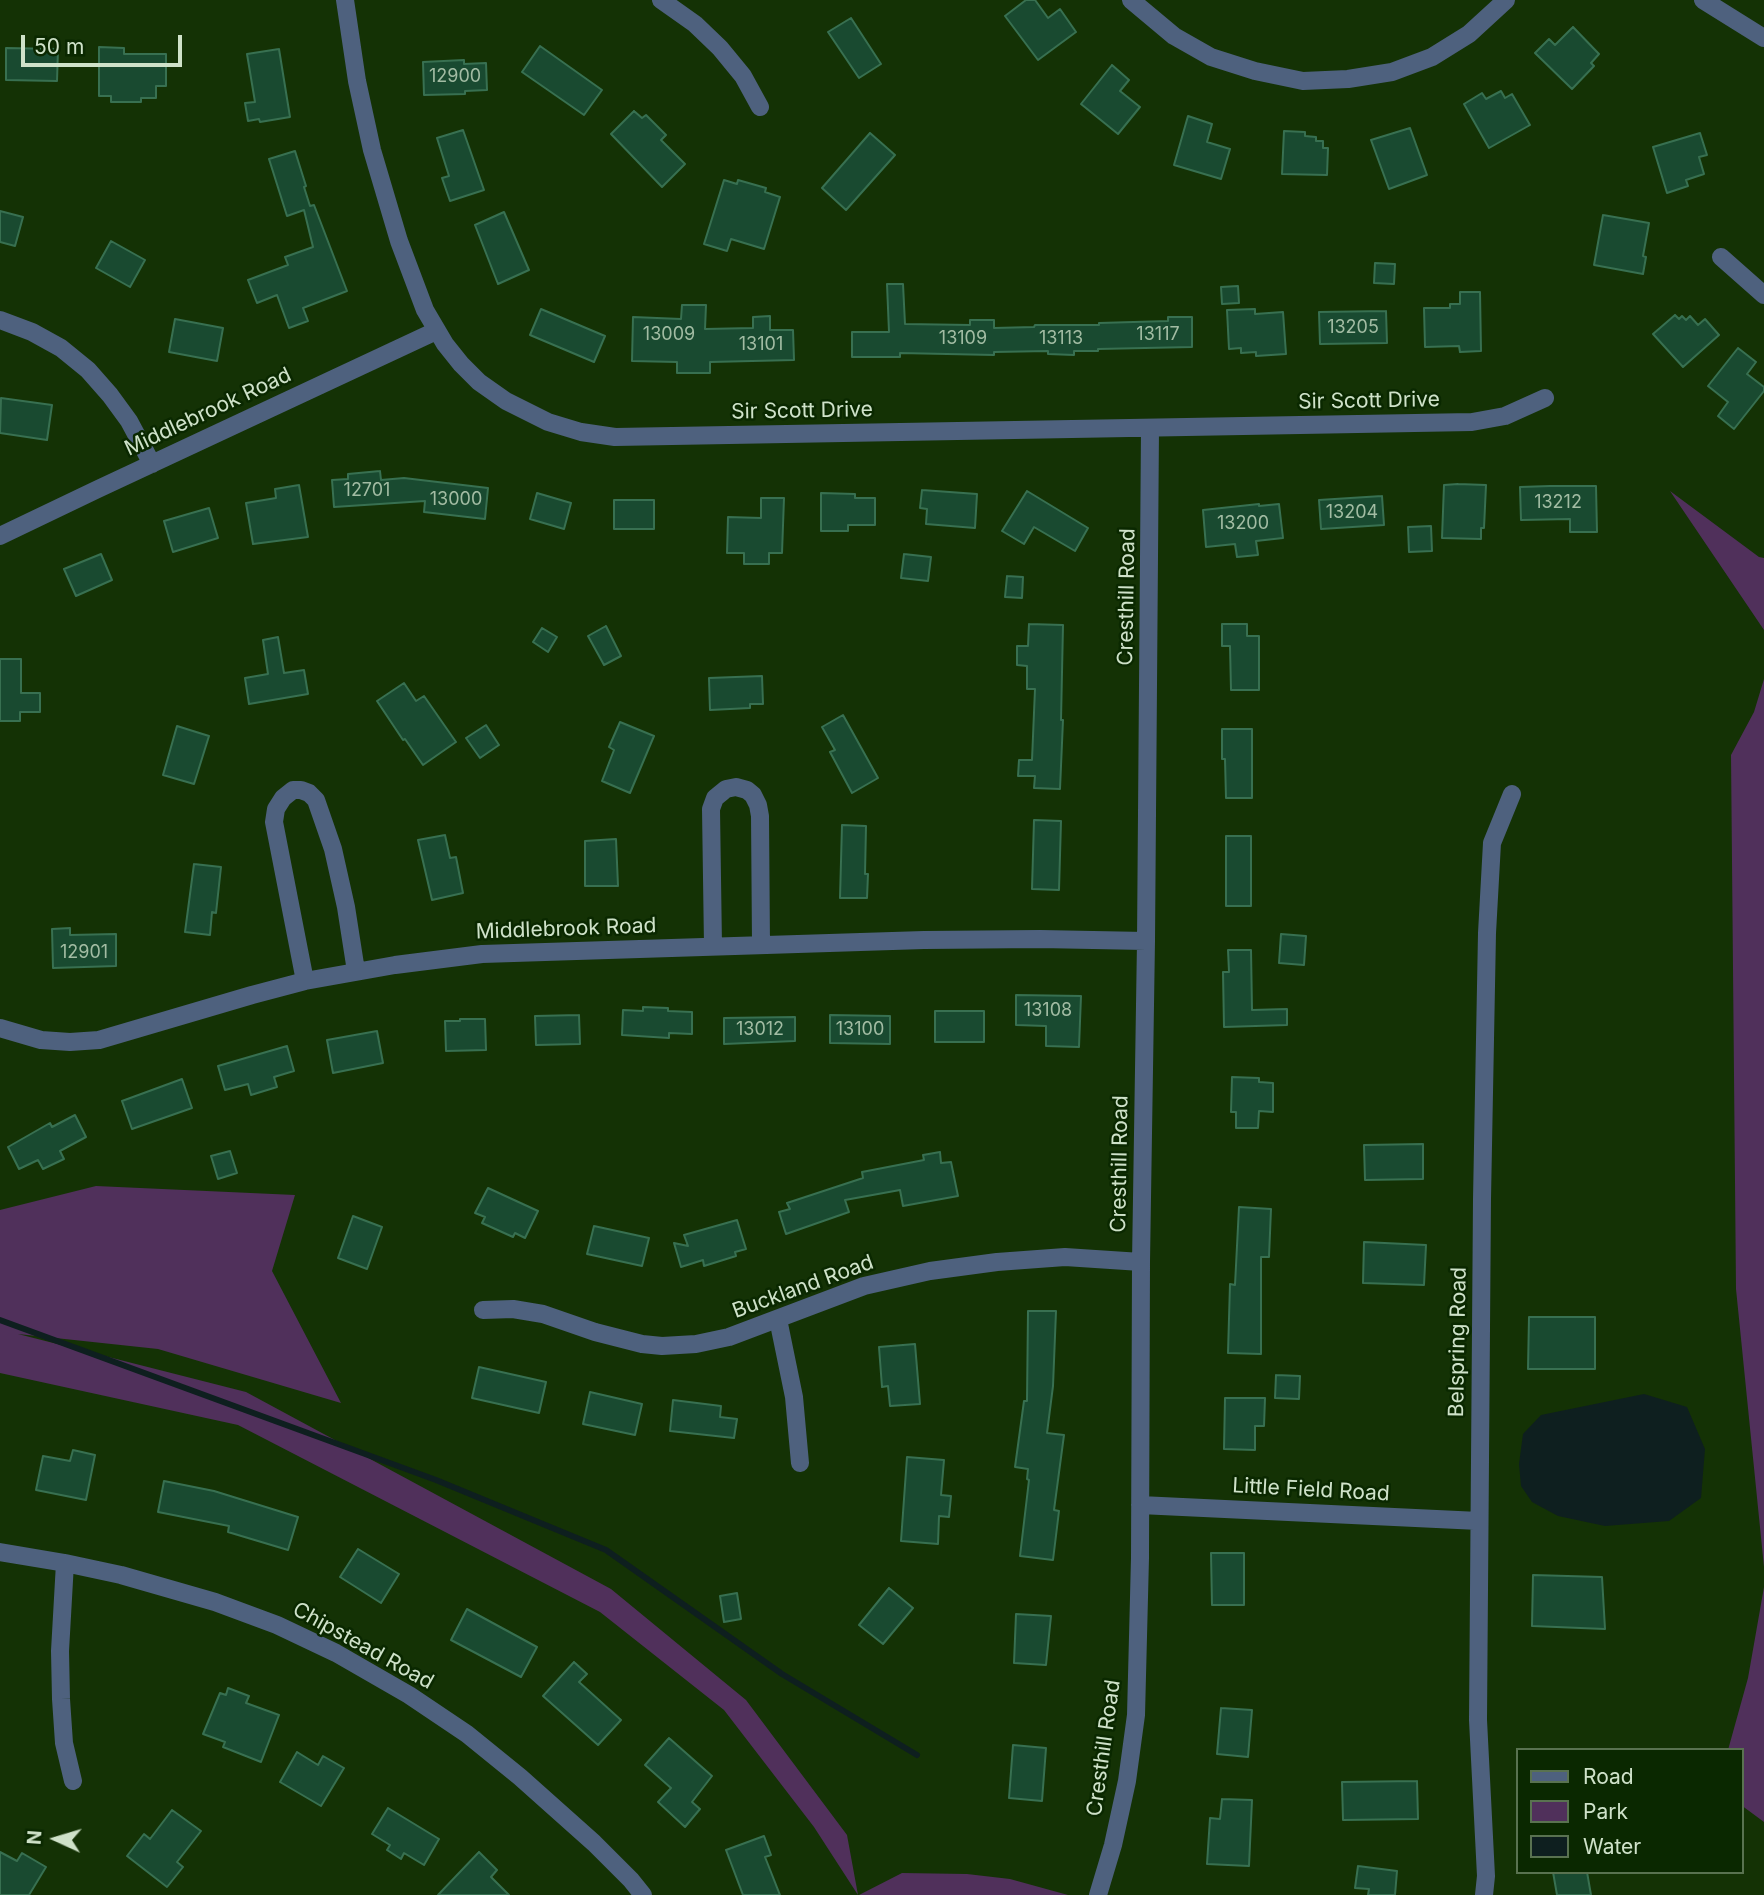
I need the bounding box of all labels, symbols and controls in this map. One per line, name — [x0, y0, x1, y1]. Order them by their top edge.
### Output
scale bar — [24, 21, 186, 65]
text: 50 m — [34, 34, 84, 59]
house number: 12900 — [429, 66, 481, 88]
house number: 13205 — [1327, 317, 1379, 339]
house number: 13009 — [643, 324, 695, 346]
house number: 13117 — [1136, 324, 1180, 346]
house number: 13109 — [939, 328, 987, 350]
house number: 13113 — [1039, 328, 1083, 350]
house number: 13101 — [739, 334, 783, 356]
street label: Middlebrook Road — [121, 362, 295, 462]
street label: Sir Scott Drive — [1298, 387, 1440, 415]
street label: Sir Scott Drive — [731, 397, 873, 425]
house number: 12701 — [344, 480, 390, 502]
house number: 13000 — [430, 489, 482, 511]
house number: 13212 — [1534, 492, 1582, 514]
house number: 13204 — [1326, 502, 1378, 524]
house number: 13200 — [1217, 513, 1269, 535]
street label: Cresthill Road — [1113, 528, 1141, 666]
street label: Middlebrook Road — [475, 913, 657, 945]
house number: 12901 — [60, 942, 108, 964]
house number: 13108 — [1024, 1000, 1072, 1022]
house number: 13012 — [736, 1019, 784, 1041]
house number: 13100 — [836, 1019, 884, 1041]
street label: Cresthill Road — [1106, 1095, 1134, 1233]
street label: Buckland Road — [729, 1250, 877, 1324]
street label: Belspring Road — [1444, 1267, 1472, 1417]
street label: Little Field Road — [1232, 1473, 1390, 1507]
street label: Chipstead Road — [288, 1597, 438, 1695]
street label: Cresthill Road — [1082, 1678, 1126, 1818]
legend — [1516, 1748, 1743, 1874]
text: Road — [1583, 1764, 1634, 1789]
text: Park — [1583, 1799, 1628, 1824]
north arrow — [21, 1804, 91, 1874]
text: N — [23, 1829, 47, 1846]
text: Water — [1583, 1834, 1641, 1859]

